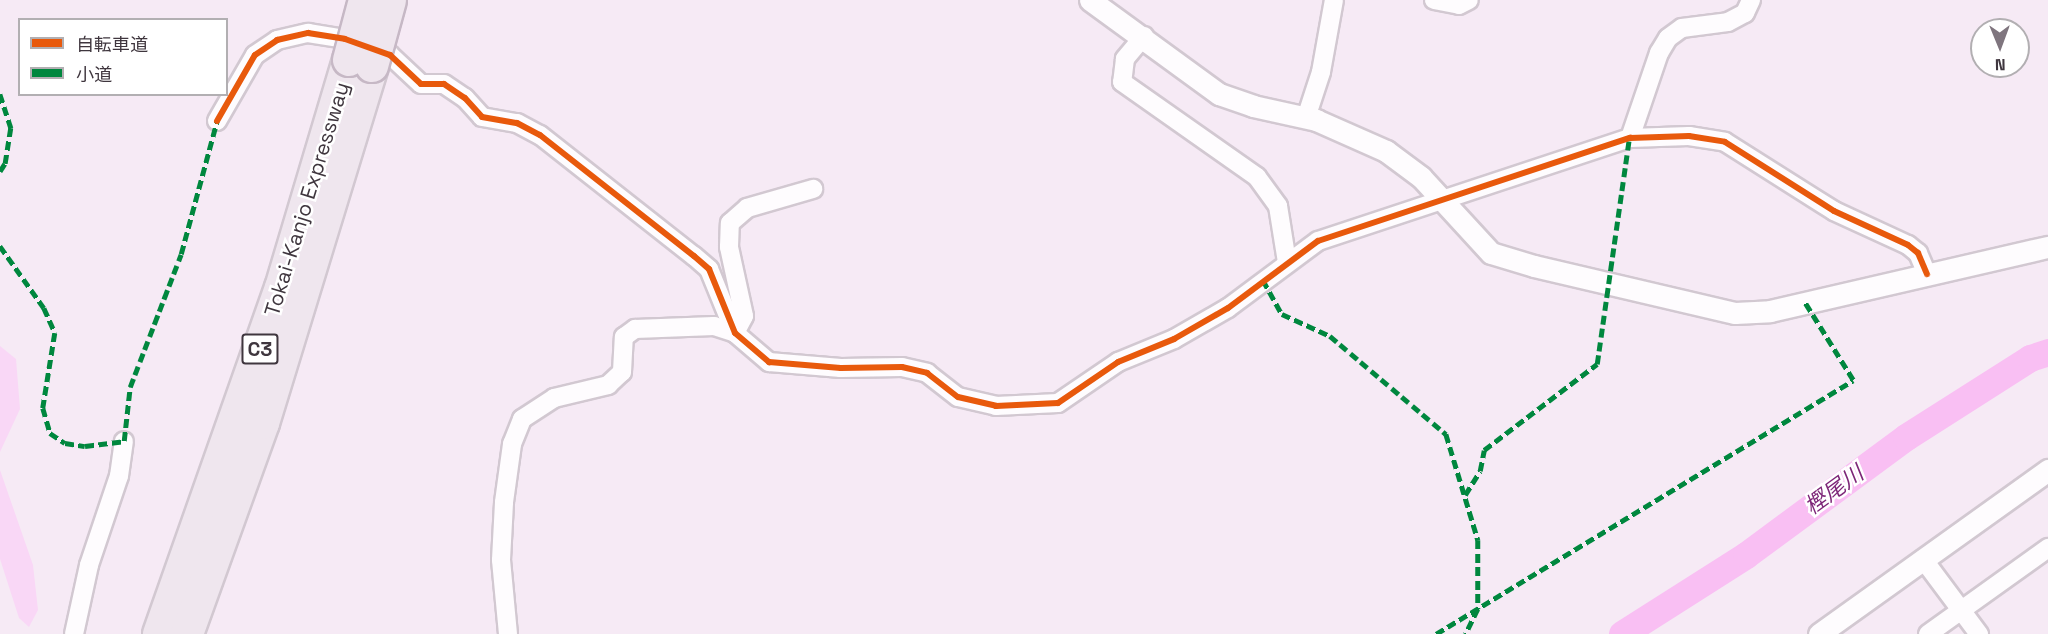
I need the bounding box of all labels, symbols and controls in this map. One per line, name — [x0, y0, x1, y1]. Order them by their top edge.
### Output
legend — [18, 18, 228, 96]
north arrow — [1970, 18, 2030, 78]
text: 自転車道 — [76, 33, 148, 56]
text: N — [1995, 54, 2006, 75]
text: 小道 — [76, 63, 112, 86]
street label: Tokai-Kanjo Expressway — [259, 79, 355, 319]
road number: C3 — [240, 332, 280, 366]
water label: 樫尾川 — [1800, 460, 1868, 520]

